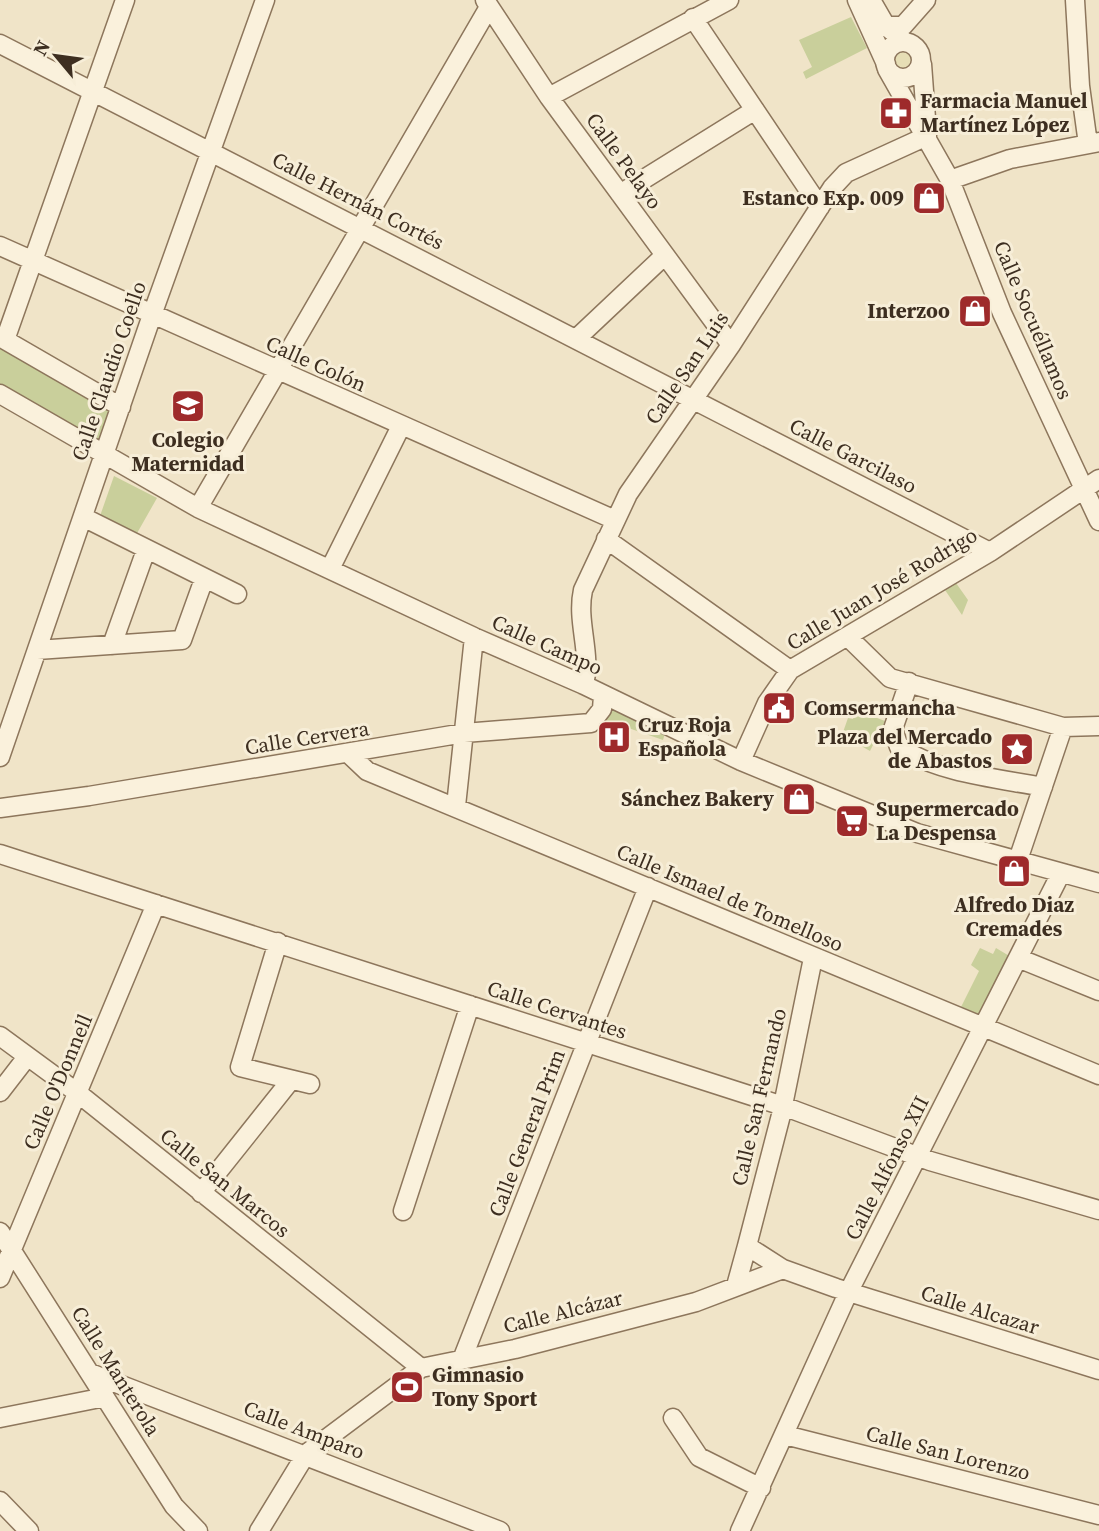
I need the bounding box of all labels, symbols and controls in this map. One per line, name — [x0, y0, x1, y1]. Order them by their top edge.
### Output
north arrow — [21, 21, 91, 91]
text: N — [26, 35, 56, 60]
place label: Farmacia Manuel Martínez López — [920, 86, 1088, 139]
pharmacy icon: Farmacia Manuel Martínez López — [877, 94, 915, 132]
street label: Calle Pelayo — [579, 107, 669, 215]
street label: Calle Hernán Cortés — [267, 145, 449, 256]
shop icon: Estanco Exp. 009 — [910, 179, 948, 217]
place label: Estanco Exp. 009 — [742, 183, 904, 212]
street label: Calle Socuéllamos — [987, 236, 1080, 404]
street label: Calle Claudio Coello — [64, 277, 153, 464]
shop icon: Interzoo — [956, 292, 994, 330]
place label: Interzoo — [867, 296, 950, 325]
street label: Calle San Luis — [638, 305, 735, 430]
street label: Calle Colón — [261, 329, 371, 399]
school or university icon: Colegio Maternidad — [169, 387, 207, 425]
street label: Calle Garcilaso — [784, 411, 922, 500]
place label: Colegio Maternidad — [131, 425, 245, 478]
street label: Calle Juan José Rodrigo — [781, 520, 982, 657]
street label: Calle Campo — [487, 607, 607, 682]
public building icon: Comsermancha — [760, 689, 798, 727]
place label: Comsermancha — [804, 693, 956, 722]
place label: Cruz Roja Española — [638, 710, 732, 763]
street label: Calle Cervera — [243, 713, 371, 762]
hospital icon: Cruz Roja Española — [595, 718, 633, 756]
place label: Plaza del Mercado de Abastos — [817, 722, 992, 775]
place icon: Plaza del Mercado de Abastos — [998, 730, 1036, 768]
shop icon: Sánchez Bakery — [780, 780, 818, 818]
place label: Sánchez Bakery — [621, 784, 775, 813]
place label: Supermercado La Despensa — [876, 794, 1019, 847]
supermarket icon: Supermercado La Despensa — [833, 802, 871, 840]
street label: Calle Ismael de Tomelloso — [612, 837, 848, 959]
shop icon: Alfredo Diaz Cremades — [995, 852, 1033, 890]
place label: Alfredo Diaz Cremades — [954, 890, 1074, 943]
street label: Calle Cervantes — [484, 973, 631, 1046]
street label: Calle San Fernando — [724, 1005, 793, 1189]
street label: Calle O'Donnell — [16, 1009, 99, 1154]
street label: Calle General Prim — [481, 1045, 572, 1221]
street label: Calle Alfonso XII — [838, 1091, 935, 1245]
street label: Calle San Marcos — [154, 1121, 296, 1244]
street label: Calle Alcazar — [917, 1278, 1043, 1341]
street label: Calle Alcázar — [500, 1283, 626, 1340]
street label: Calle Manterola — [65, 1300, 168, 1441]
place label: Gimnasio Tony Sport — [432, 1360, 537, 1413]
sports icon: Gimnasio Tony Sport — [388, 1368, 426, 1406]
street label: Calle Amparo — [239, 1393, 369, 1466]
street label: Calle San Lorenzo — [863, 1418, 1033, 1487]

